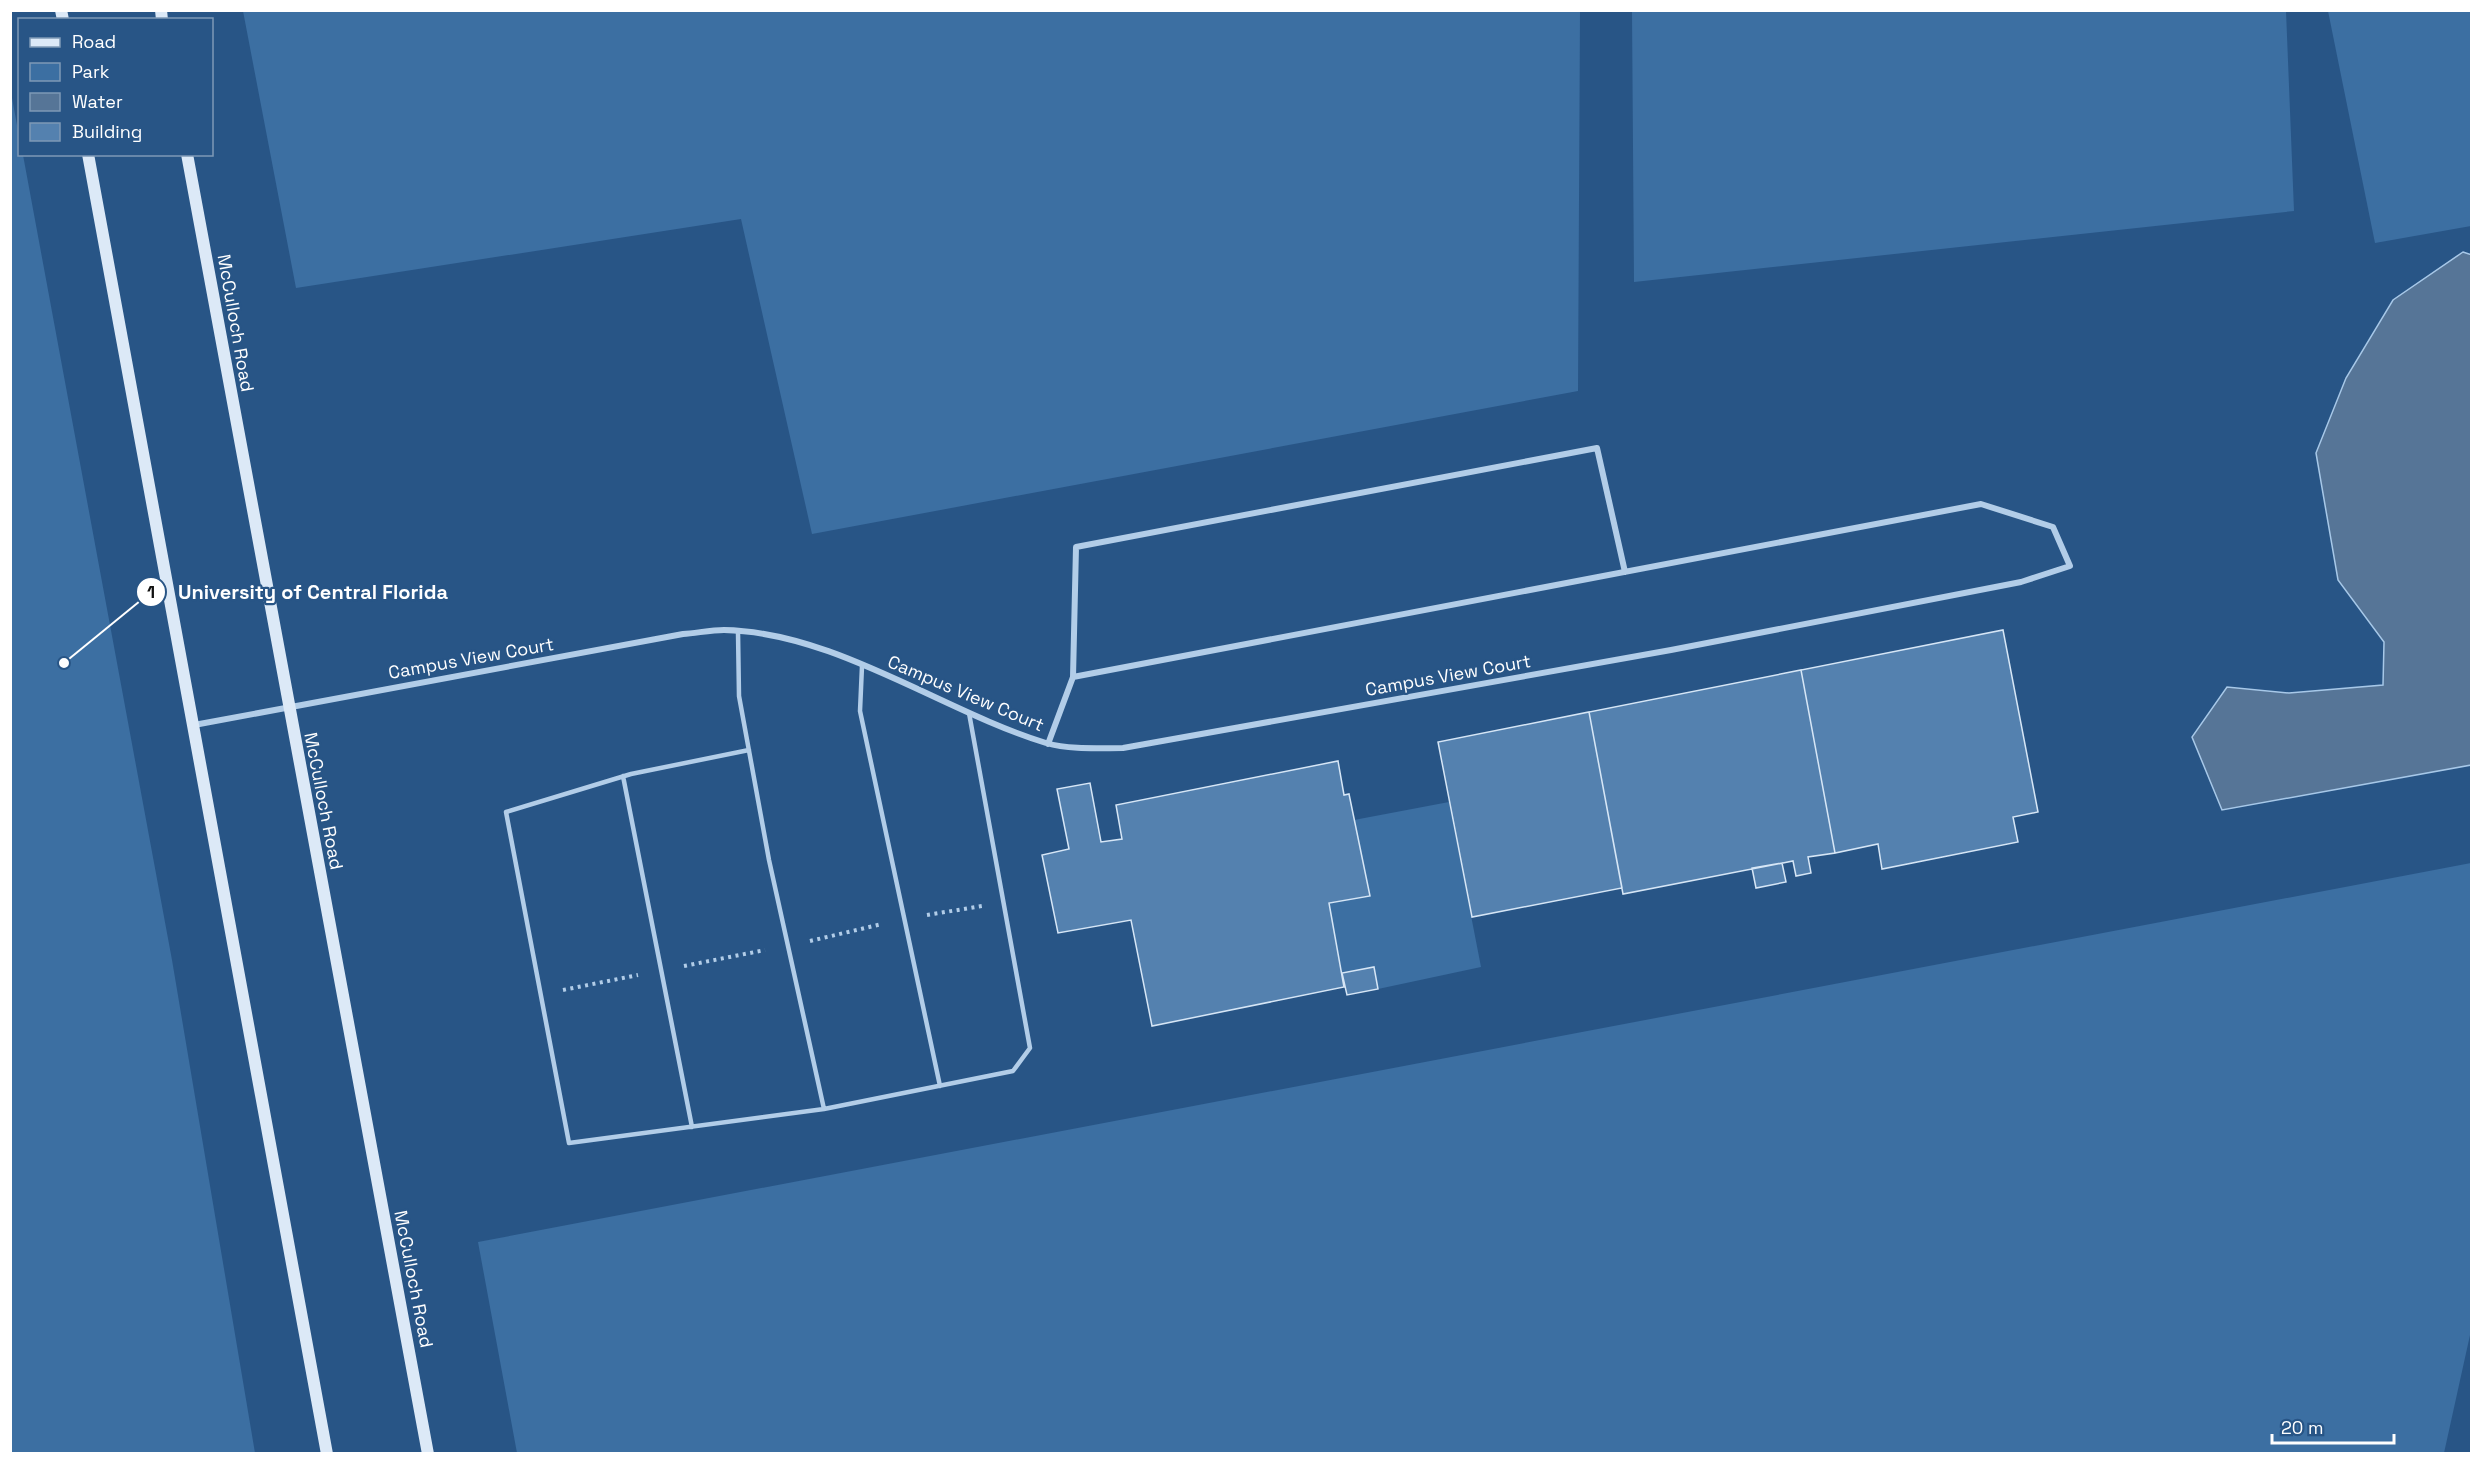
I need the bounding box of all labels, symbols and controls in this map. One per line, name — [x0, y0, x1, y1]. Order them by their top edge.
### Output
legend — [18, 18, 213, 156]
text: Road — [72, 30, 116, 53]
text: Park — [72, 60, 110, 83]
text: Water — [72, 90, 123, 113]
text: Building — [72, 120, 142, 143]
street label: McCulloch Road — [213, 252, 259, 394]
callout: University of Central Florida — [136, 573, 460, 611]
text: University of Central Florida — [178, 579, 448, 605]
text: 1 — [147, 580, 155, 603]
street label: Campus View Court — [386, 632, 556, 684]
street label: Campus View Court — [1363, 649, 1533, 701]
street label: Campus View Court — [884, 650, 1048, 736]
street label: McCulloch Road — [299, 730, 349, 872]
street label: McCulloch Road — [389, 1208, 439, 1350]
scale bar — [2272, 1407, 2394, 1445]
text: 20 m — [2281, 1416, 2324, 1439]

